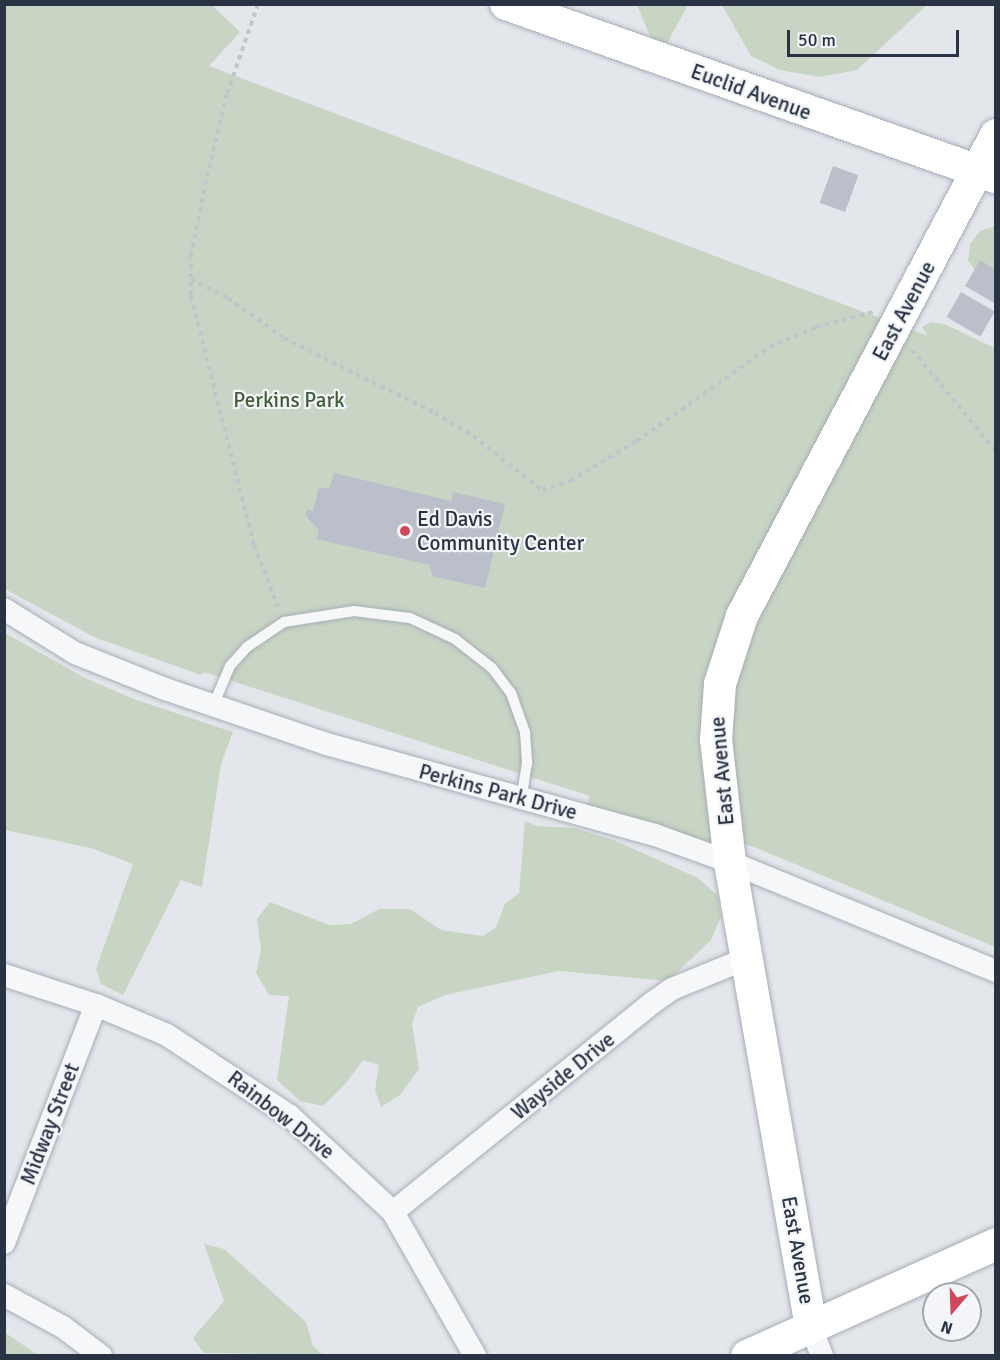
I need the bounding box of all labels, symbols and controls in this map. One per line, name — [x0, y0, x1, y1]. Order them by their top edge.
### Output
scale bar — [790, 18, 962, 56]
text: 50 m — [798, 29, 836, 51]
street label: Euclid Avenue — [687, 59, 815, 125]
street label: East Avenue — [867, 257, 941, 365]
park label: Perkins Park — [233, 387, 345, 413]
place label: Ed Davis Community Center — [417, 506, 584, 556]
marker: Ed Davis Community Center — [398, 524, 412, 538]
street label: East Avenue — [705, 715, 739, 827]
street label: Perkins Park Drive — [416, 759, 580, 825]
street label: Wayside Drive — [506, 1027, 620, 1125]
street label: Midway Street — [15, 1060, 85, 1188]
street label: Rainbow Drive — [222, 1065, 340, 1165]
street label: East Avenue — [776, 1194, 820, 1306]
north arrow — [922, 1282, 982, 1342]
text: N — [938, 1316, 955, 1338]

